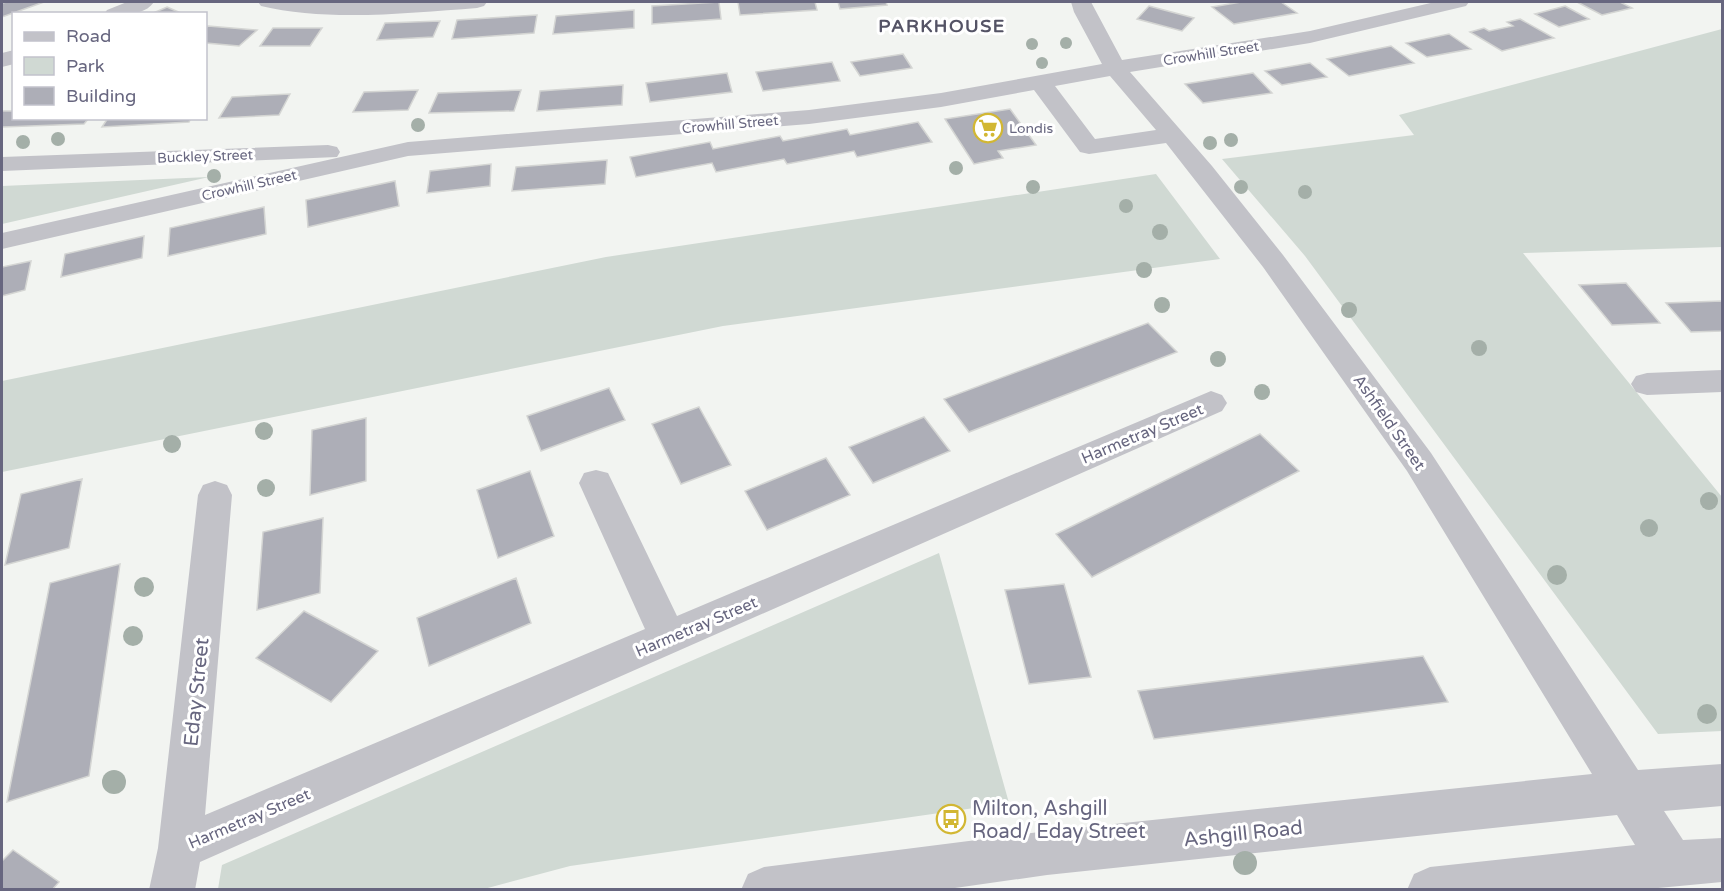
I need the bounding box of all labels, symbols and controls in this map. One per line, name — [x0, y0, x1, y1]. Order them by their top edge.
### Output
legend — [12, 12, 207, 120]
district label: PARKHOUSE — [878, 15, 1006, 37]
text: Road — [66, 25, 111, 47]
street label: Crowhill Street — [1162, 37, 1261, 69]
text: Park — [66, 55, 105, 77]
text: Building — [66, 85, 136, 107]
street label: Crowhill Street — [681, 112, 780, 137]
supermarket icon: Londis — [972, 112, 1004, 144]
place label: Londis — [1009, 120, 1053, 137]
street label: Buckley Street — [157, 146, 254, 167]
street label: Crowhill Street — [200, 166, 299, 205]
street label: Ashfield Street — [1349, 371, 1430, 474]
street label: Harmetray Street — [1078, 399, 1206, 469]
street label: Harmetray Street — [632, 592, 760, 662]
street label: Eday Street — [179, 636, 215, 748]
street label: Harmetray Street — [185, 784, 313, 854]
place label: Milton, Ashgill Road/ Eday Street — [972, 797, 1146, 844]
bus stop icon: Milton, Ashgill Road/ Eday Street — [935, 803, 967, 835]
street label: Ashgill Road — [1182, 816, 1304, 852]

